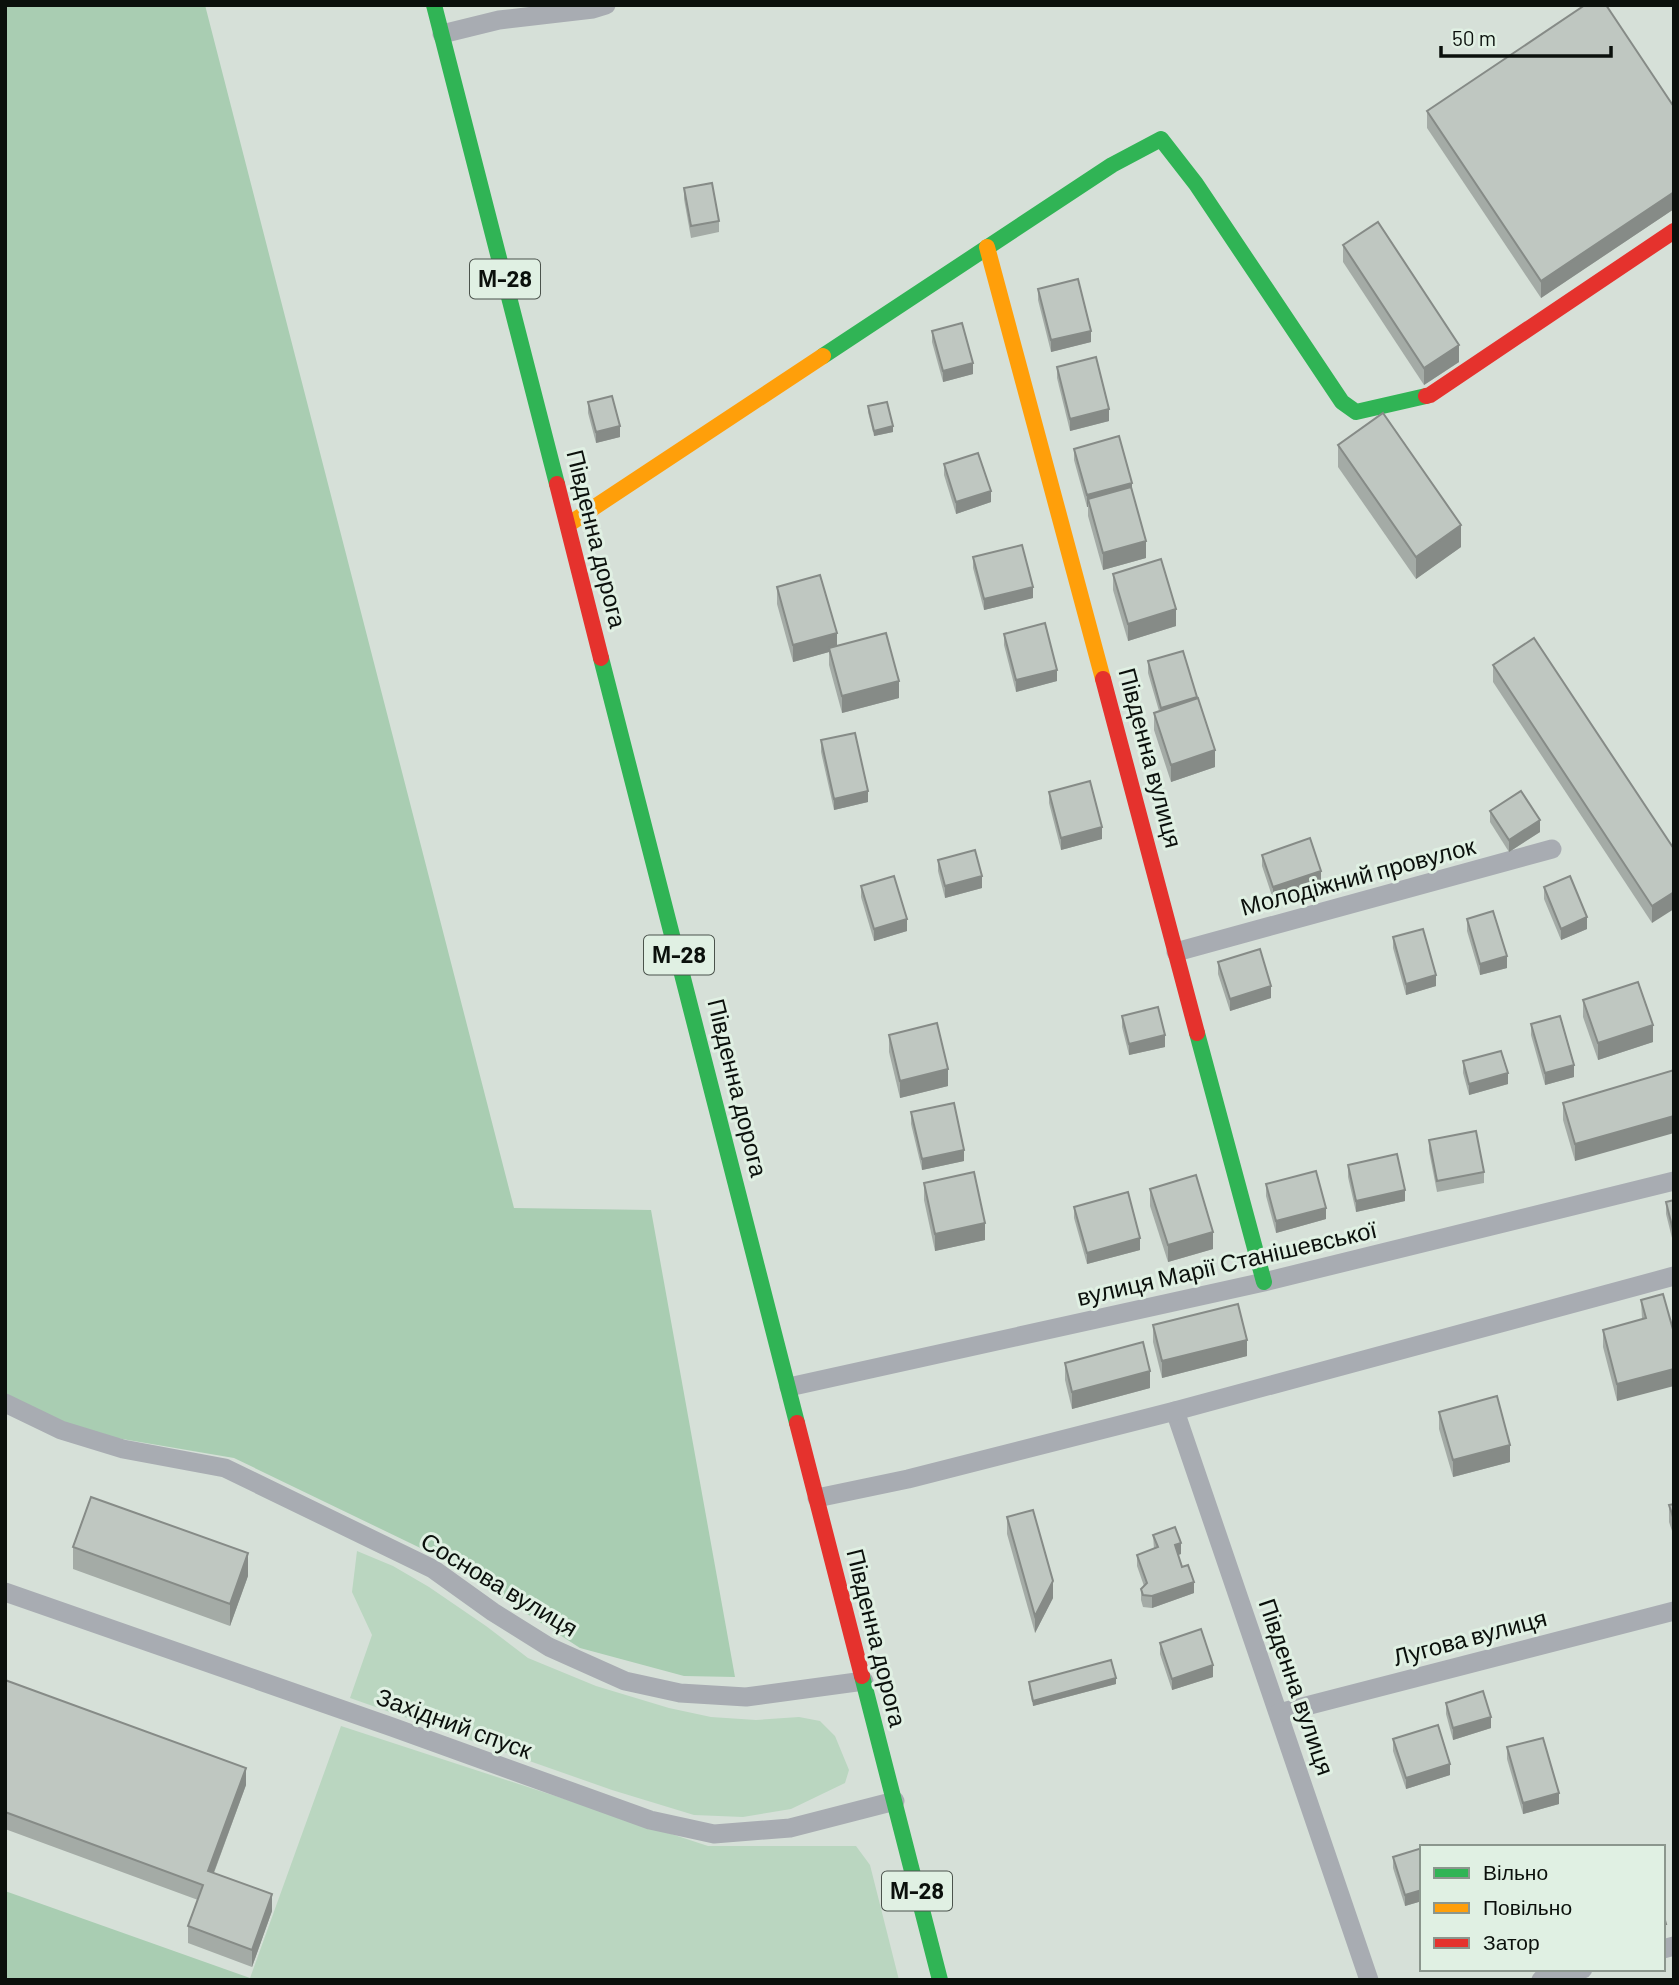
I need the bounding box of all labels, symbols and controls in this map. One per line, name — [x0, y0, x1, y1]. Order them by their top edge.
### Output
scale bar — [1441, 14, 1611, 58]
text: 50 m — [1452, 25, 1496, 50]
road number: М-28 — [470, 260, 540, 298]
street label: Південна дорога — [561, 446, 634, 631]
street label: Південна вулиця — [1114, 665, 1189, 851]
street label: Молодіжний провулок — [1237, 830, 1479, 921]
road number: М-28 — [644, 936, 714, 974]
street label: Південна дорога — [702, 995, 775, 1180]
street label: вулиця Марії Станішевської — [1074, 1214, 1380, 1311]
street label: Соснова вулиця — [416, 1526, 583, 1642]
street label: Південна дорога — [841, 1545, 914, 1730]
street label: Південна вулиця — [1254, 1594, 1341, 1779]
street label: Лугова вулиця — [1390, 1602, 1550, 1671]
street label: Західний спуск — [373, 1681, 537, 1764]
legend — [1420, 1845, 1665, 1971]
text: Вільно — [1483, 1859, 1548, 1884]
road number: М-28 — [882, 1872, 952, 1910]
text: Повільно — [1483, 1894, 1572, 1919]
text: Затор — [1483, 1929, 1540, 1954]

